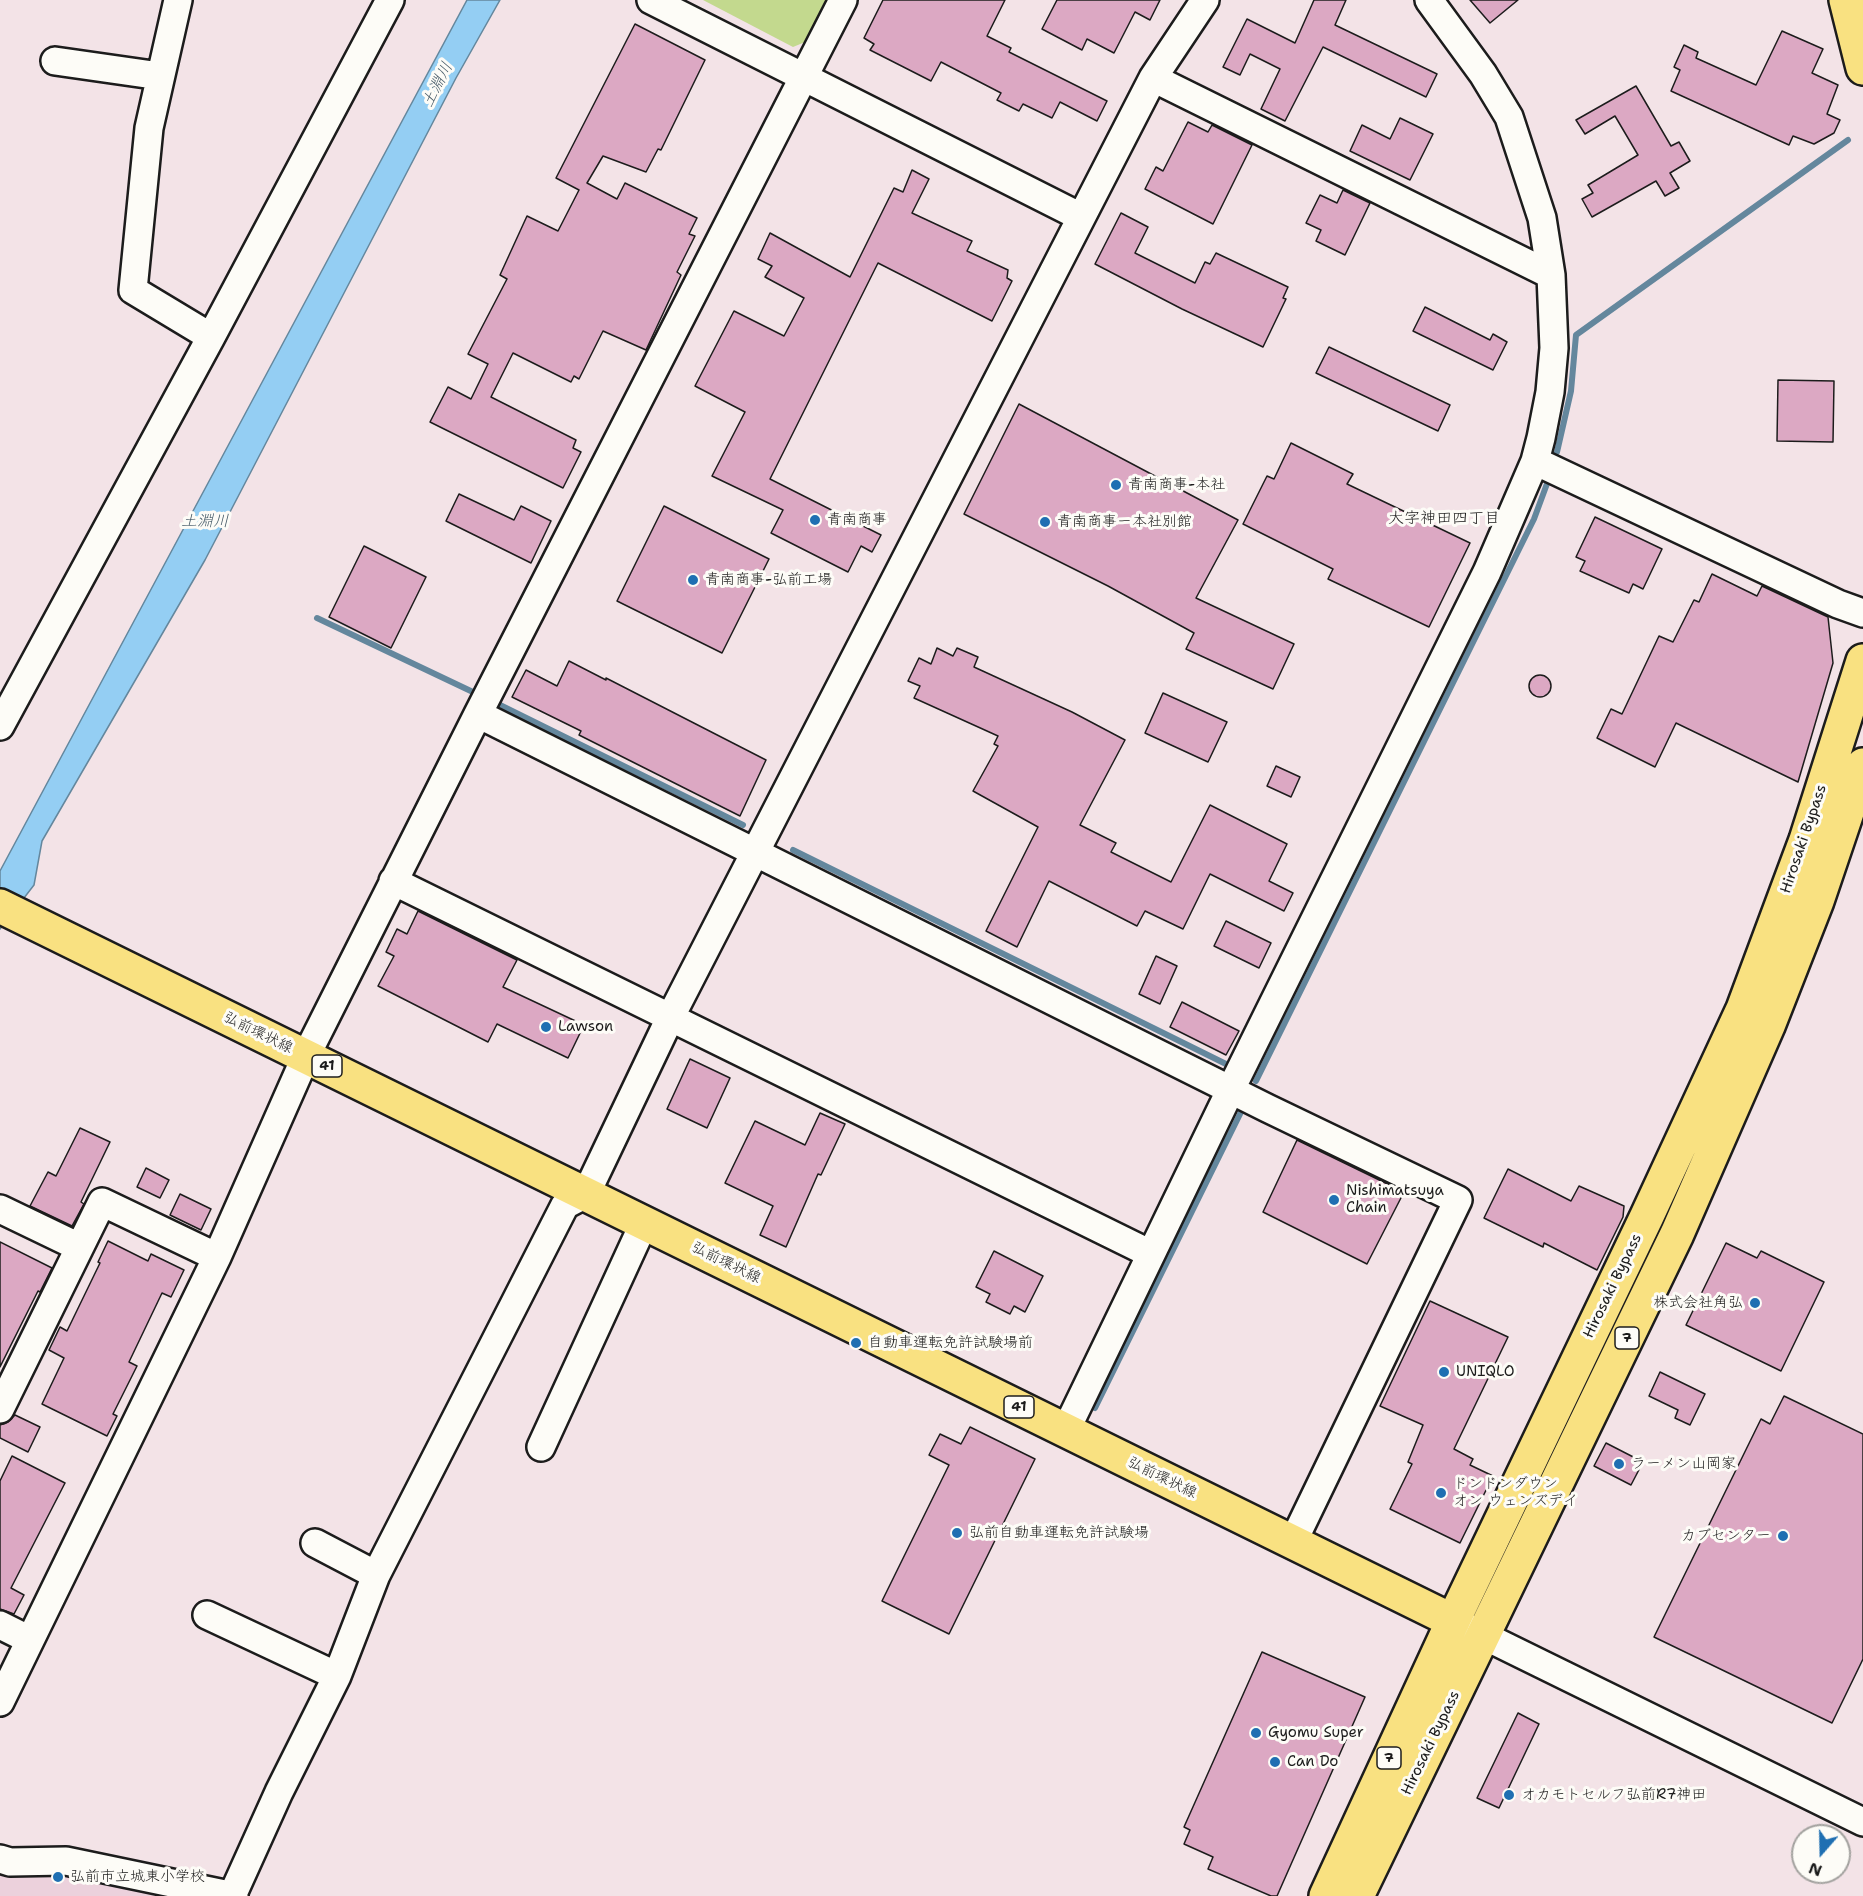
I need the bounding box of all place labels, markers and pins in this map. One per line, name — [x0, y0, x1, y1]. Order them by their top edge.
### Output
place label: 青南商事-本社 — [1128, 476, 1225, 494]
marker: 青南商事-本社 — [1109, 478, 1123, 492]
place label: 青南商事 — [827, 511, 887, 529]
marker: 青南商事 — [808, 513, 822, 527]
place label: 青南商事ー本社別館 — [1057, 513, 1192, 531]
marker: 青南商事ー本社別館 — [1038, 515, 1052, 529]
place label: 青南商事-弘前工場 — [705, 571, 832, 589]
marker: 青南商事-弘前工場 — [686, 573, 700, 587]
place label: Lawson — [558, 1018, 613, 1036]
marker: Lawson — [539, 1020, 553, 1034]
place label: Nishimatsuya Chain — [1346, 1182, 1444, 1217]
marker: Nishimatsuya Chain — [1327, 1193, 1341, 1207]
place label: 株式会社角弘 — [1653, 1294, 1743, 1312]
marker: 株式会社角弘 — [1748, 1296, 1762, 1310]
place label: 自動車運転免許試験場前 — [868, 1334, 1033, 1352]
marker: 自動車運転免許試験場前 — [849, 1336, 863, 1350]
place label: UNIQLO — [1456, 1363, 1515, 1381]
marker: UNIQLO — [1437, 1365, 1451, 1379]
place label: ラーメン山岡家 — [1631, 1455, 1736, 1473]
marker: ラーメン山岡家 — [1612, 1457, 1626, 1471]
place label: ドンドンダウン オン ウェンズデイ — [1453, 1475, 1578, 1510]
marker: ドンドンダウン オン ウェンズデイ — [1434, 1486, 1448, 1500]
place label: 弘前自動車運転免許試験場 — [969, 1524, 1149, 1542]
marker: 弘前自動車運転免許試験場 — [950, 1526, 964, 1540]
place label: カブセンター — [1681, 1527, 1771, 1545]
marker: カブセンター — [1776, 1529, 1790, 1543]
place label: Gyomu Super — [1268, 1724, 1364, 1742]
marker: Gyomu Super — [1249, 1726, 1263, 1740]
place label: Can Do — [1287, 1753, 1338, 1771]
marker: Can Do — [1268, 1755, 1282, 1769]
place label: オカモトセルフ弘前R7神田 — [1521, 1786, 1707, 1804]
marker: オカモトセルフ弘前R7神田 — [1502, 1788, 1516, 1802]
place label: 弘前市立城東小学校 — [70, 1868, 205, 1886]
marker: 弘前市立城東小学校 — [51, 1870, 65, 1884]

